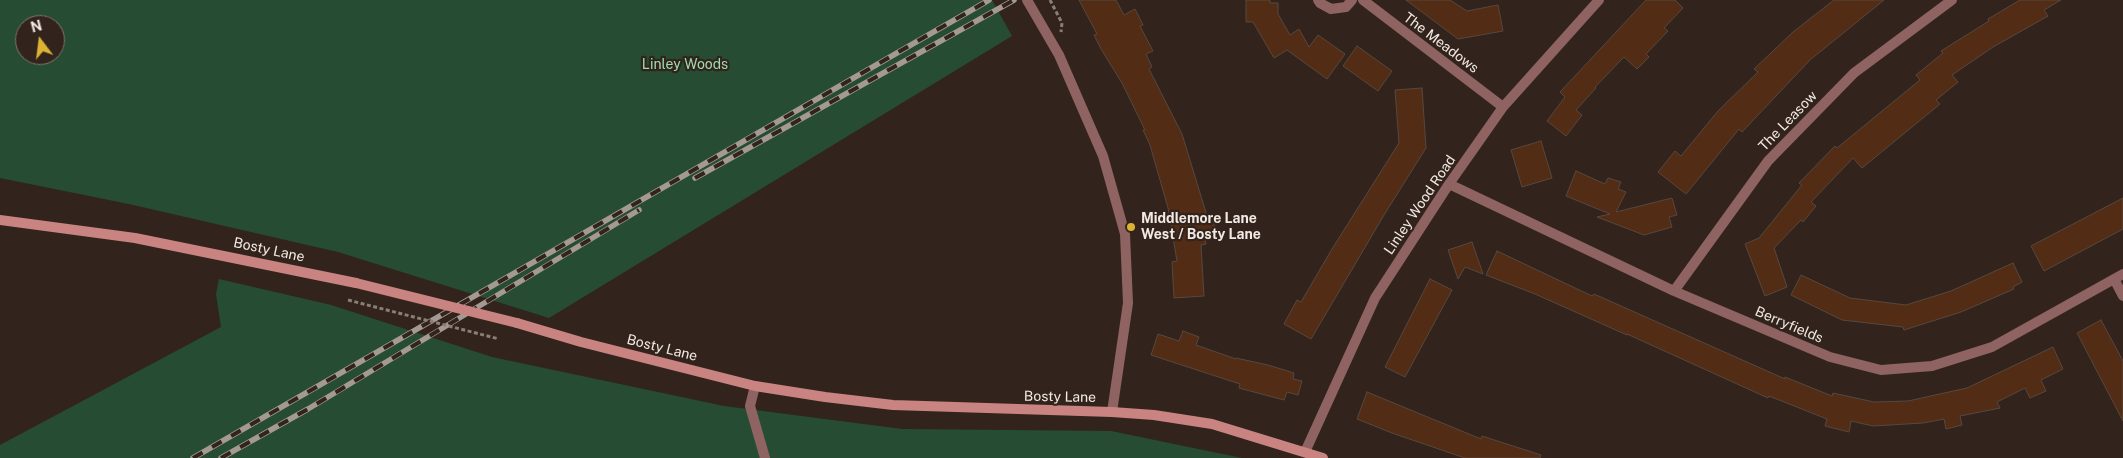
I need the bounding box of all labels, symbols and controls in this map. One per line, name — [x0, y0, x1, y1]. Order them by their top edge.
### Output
street label: The Meadows — [1400, 9, 1482, 77]
north arrow — [15, 15, 65, 65]
text: N — [29, 17, 44, 36]
park label: Linley Woods — [642, 57, 728, 73]
street label: The Leasow — [1755, 88, 1821, 154]
street label: Linley Wood Road — [1381, 152, 1459, 258]
place label: Middlemore Lane West / Bosty Lane — [1141, 211, 1261, 243]
marker: Middlemore Lane West / Bosty Lane — [1125, 221, 1137, 233]
street label: Bosty Lane — [232, 234, 306, 266]
street label: Berryfields — [1752, 303, 1826, 347]
street label: Bosty Lane — [625, 331, 699, 365]
street label: Bosty Lane — [1024, 388, 1096, 406]

